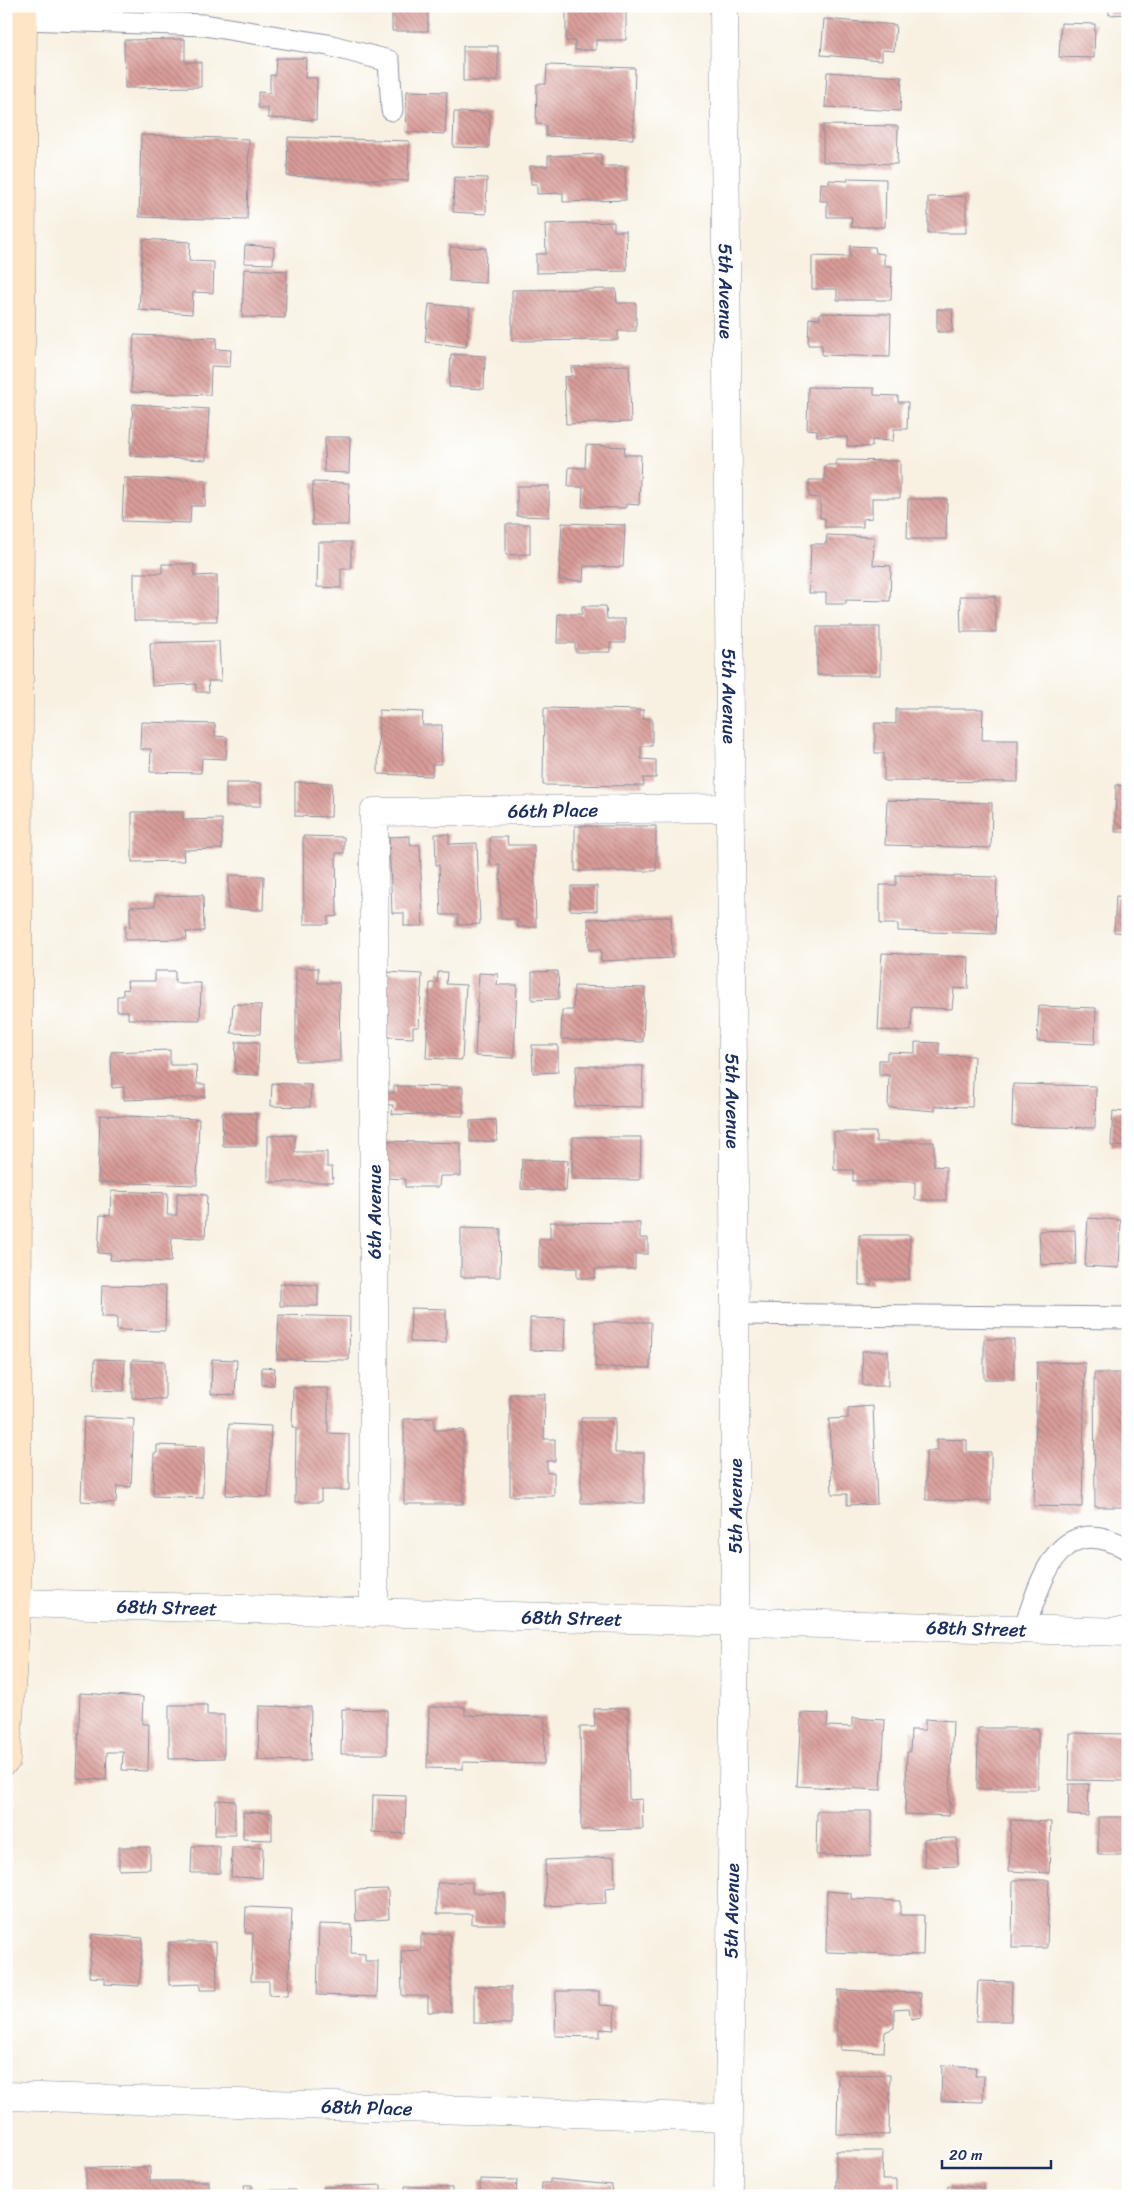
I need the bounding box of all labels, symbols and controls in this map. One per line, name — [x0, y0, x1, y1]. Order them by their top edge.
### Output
street label: 5th Avenue — [709, 243, 743, 339]
street label: 5th Avenue — [712, 648, 746, 744]
street label: 66th Place — [508, 793, 599, 828]
street label: 5th Avenue — [716, 1053, 750, 1149]
street label: 6th Avenue — [358, 1165, 391, 1259]
street label: 5th Avenue — [719, 1458, 752, 1554]
street label: 68th Street — [116, 1590, 218, 1625]
street label: 68th Street — [521, 1600, 623, 1636]
street label: 68th Street — [926, 1611, 1027, 1646]
street label: 5th Avenue — [714, 1863, 749, 1959]
street label: 68th Place — [321, 2090, 413, 2125]
scale bar — [942, 2137, 1050, 2169]
text: 20 m — [949, 2142, 983, 2168]

